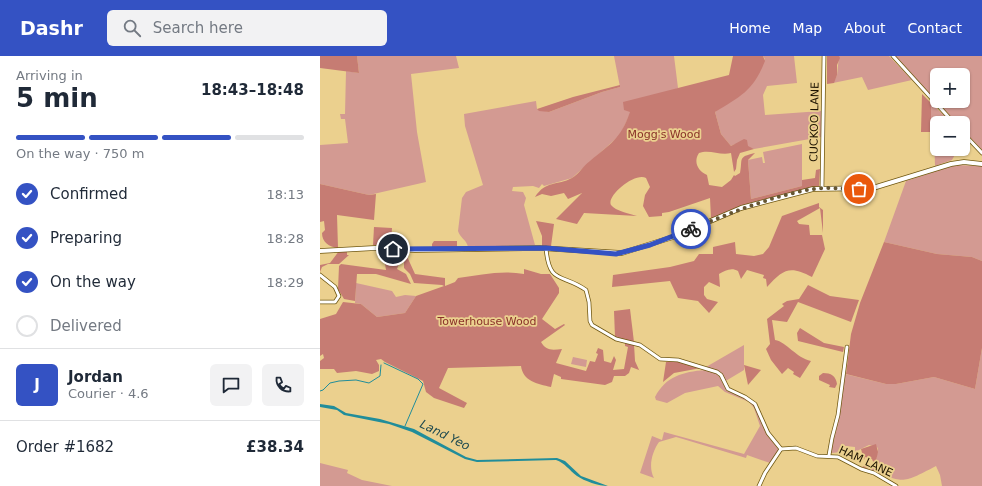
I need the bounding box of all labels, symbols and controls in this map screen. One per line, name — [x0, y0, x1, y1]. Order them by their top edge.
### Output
search box — [107, 10, 387, 46]
text: Dashr — [20, 17, 83, 39]
icon: search — [121, 17, 143, 39]
text: Search here — [153, 19, 243, 37]
text: Home — [729, 20, 771, 36]
text: Map — [793, 20, 822, 36]
text: About — [844, 20, 886, 36]
text: Contact — [908, 20, 962, 36]
text: Arriving in — [16, 68, 83, 83]
map controls — [930, 68, 970, 156]
button: + — [930, 68, 970, 108]
text: 18:43–18:48 — [201, 81, 304, 99]
street label: CUCKOO LANE — [807, 82, 822, 162]
text: 5 min — [16, 83, 98, 113]
button: − — [930, 116, 970, 156]
park label: Mogg's Wood — [627, 128, 701, 141]
text: On the way · 750 m — [16, 146, 144, 161]
pin — [842, 172, 876, 206]
icon: bag — [848, 178, 870, 200]
icon: check — [16, 183, 38, 205]
text: Confirmed — [50, 185, 128, 203]
text: 18:13 — [267, 187, 304, 202]
courier — [671, 209, 711, 249]
icon: bike — [680, 218, 702, 240]
icon: check — [16, 227, 38, 249]
text: Preparing — [50, 229, 122, 247]
text: 18:28 — [267, 231, 304, 246]
pin — [376, 232, 410, 266]
icon: home — [382, 238, 404, 260]
icon: check — [16, 271, 38, 293]
text: On the way — [50, 273, 136, 291]
text: 18:29 — [267, 275, 304, 290]
park label: Towerhouse Wood — [436, 315, 537, 328]
text: Delivered — [50, 317, 122, 335]
button: chat — [210, 364, 252, 406]
button: phone — [262, 364, 304, 406]
text: Jordan — [68, 368, 123, 386]
text: J — [34, 376, 40, 394]
text: Courier · 4.6 — [68, 386, 149, 401]
water label: Land Yeo — [418, 417, 472, 453]
text: Order #1682 — [16, 438, 114, 456]
text: £38.34 — [246, 438, 304, 456]
street label: HAM LANE — [837, 443, 895, 480]

